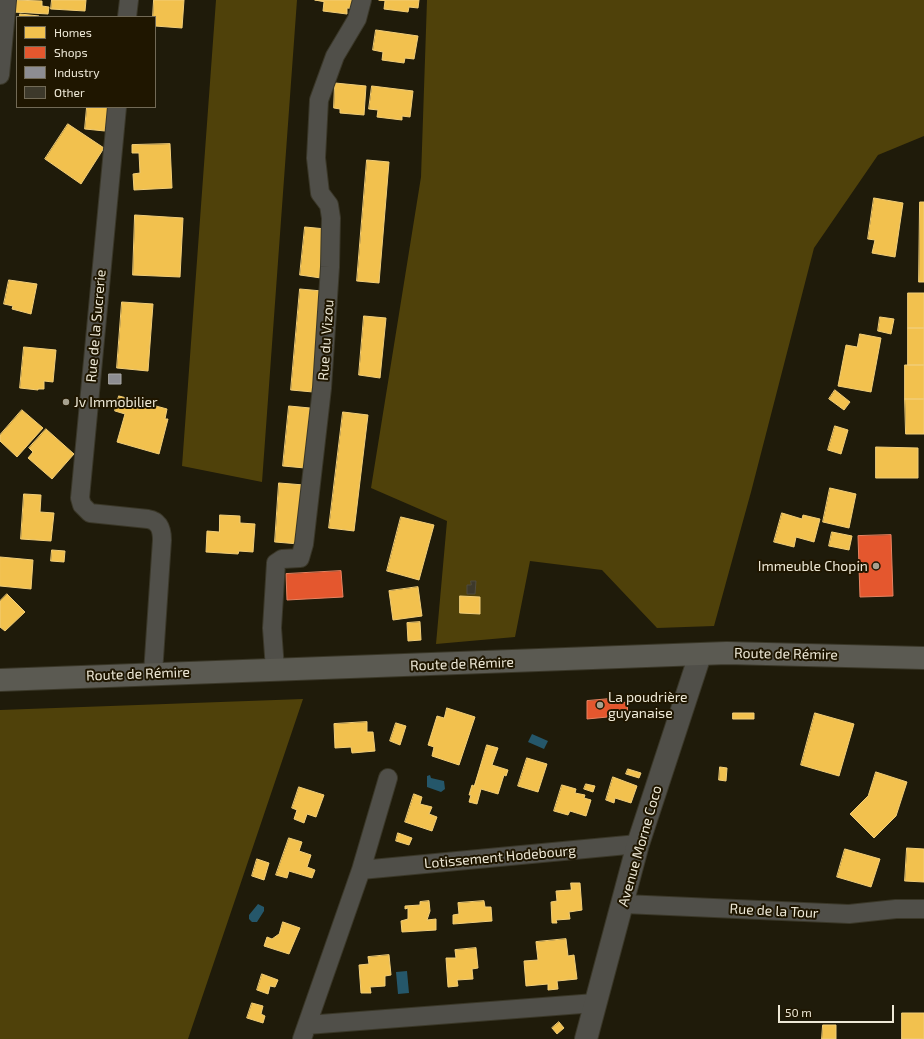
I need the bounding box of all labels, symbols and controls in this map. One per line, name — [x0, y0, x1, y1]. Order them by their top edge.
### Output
legend — [16, 16, 156, 108]
text: Homes — [54, 25, 92, 39]
text: Shops — [54, 45, 88, 59]
text: Industry — [54, 65, 100, 79]
text: Other — [54, 85, 85, 99]
street label: Rue de la Sucrerie — [83, 269, 109, 383]
street label: Rue du Vizou — [315, 299, 337, 381]
place label: Jv Immobilier — [74, 394, 158, 410]
marker: Jv Immobilier — [61, 397, 71, 407]
place label: Immeuble Chopin — [758, 558, 868, 574]
marker: Immeuble Chopin — [871, 561, 881, 571]
street label: Route de Rémire — [734, 645, 838, 663]
street label: Route de Rémire — [410, 654, 514, 674]
street label: Route de Rémire — [86, 664, 190, 684]
place label: La poudrière guyanaise — [608, 689, 688, 722]
marker: La poudrière guyanaise — [595, 700, 605, 710]
street label: Avenue Morne Coco — [615, 783, 665, 909]
street label: Lotissement Hodebourg — [423, 842, 577, 872]
street label: Rue de la Tour — [729, 900, 819, 922]
scale bar — [780, 997, 896, 1023]
text: 50 m — [785, 1005, 812, 1019]

